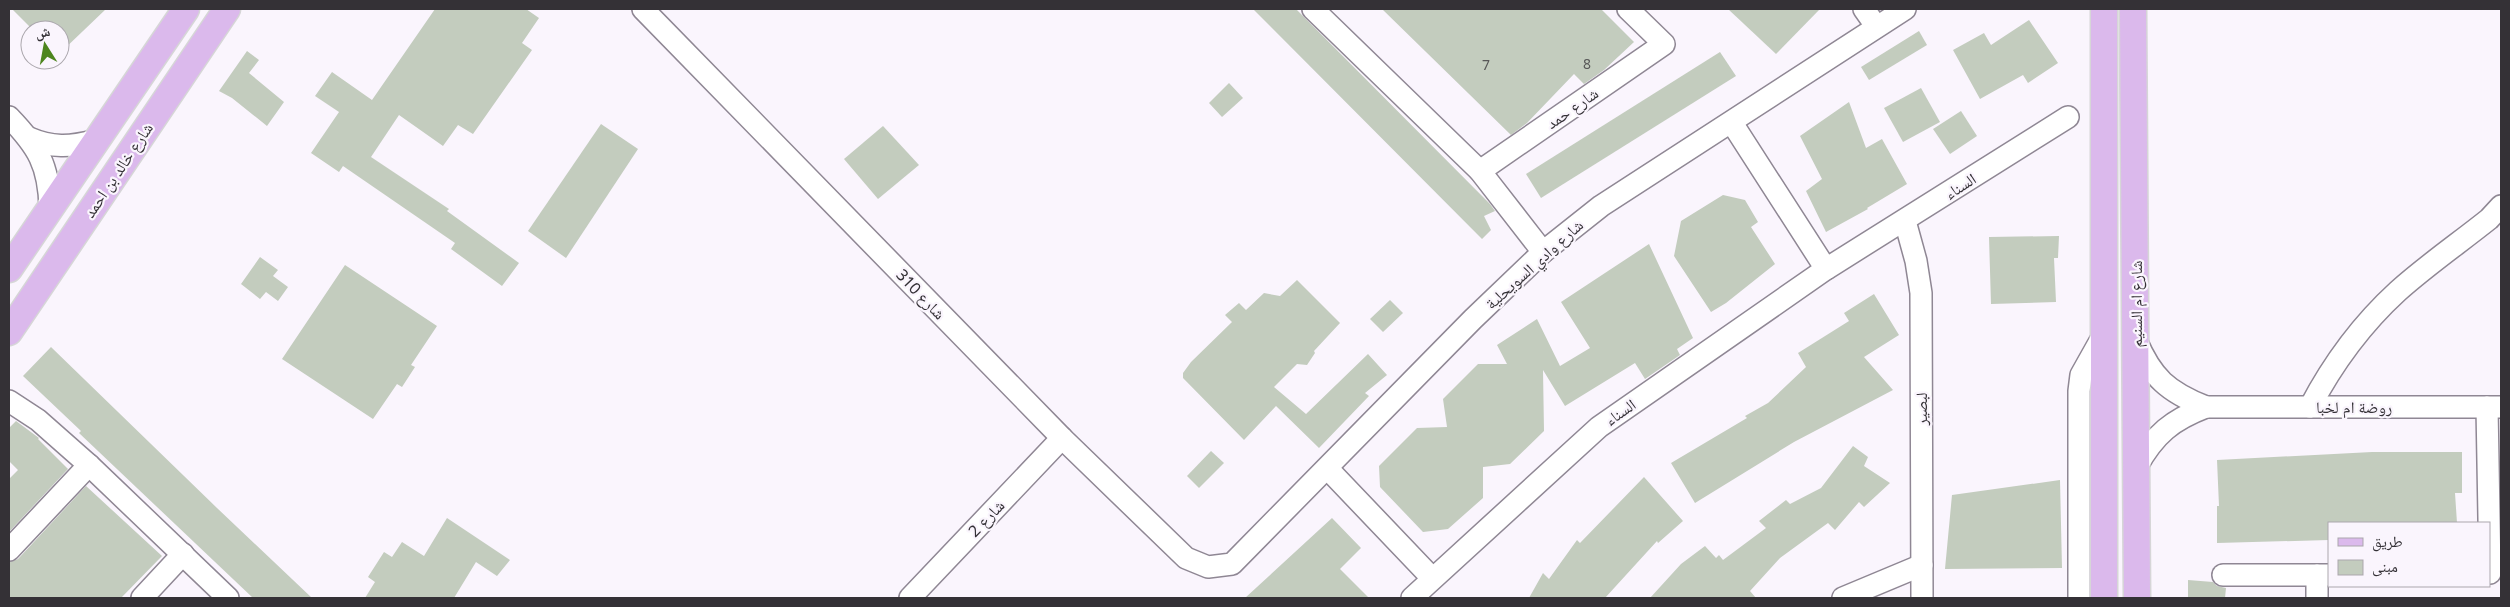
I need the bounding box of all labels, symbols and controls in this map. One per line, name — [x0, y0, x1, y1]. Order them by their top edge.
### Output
north arrow — [20, 20, 70, 70]
text: ش — [33, 21, 52, 42]
house number: 8 — [1583, 54, 1591, 73]
house number: 7 — [1482, 55, 1490, 74]
street label: شارع حمد — [1542, 82, 1602, 134]
street label: شارع خالد بن احمد — [78, 118, 158, 222]
street label: السناء — [1940, 168, 1980, 204]
street label: شارع وادي السويحلية — [1480, 214, 1589, 315]
street label: شارع ام السنيم — [2125, 260, 2147, 348]
street label: شارع 310 — [892, 264, 950, 324]
street label: السناء — [1600, 393, 1640, 431]
street label: لبصير — [1910, 393, 1932, 426]
street label: روضة ام لخبا — [2316, 396, 2392, 418]
street label: شارع 2 — [963, 495, 1009, 541]
legend — [2328, 522, 2490, 587]
text: طريق — [2372, 531, 2403, 552]
text: مبنى — [2372, 556, 2398, 577]

